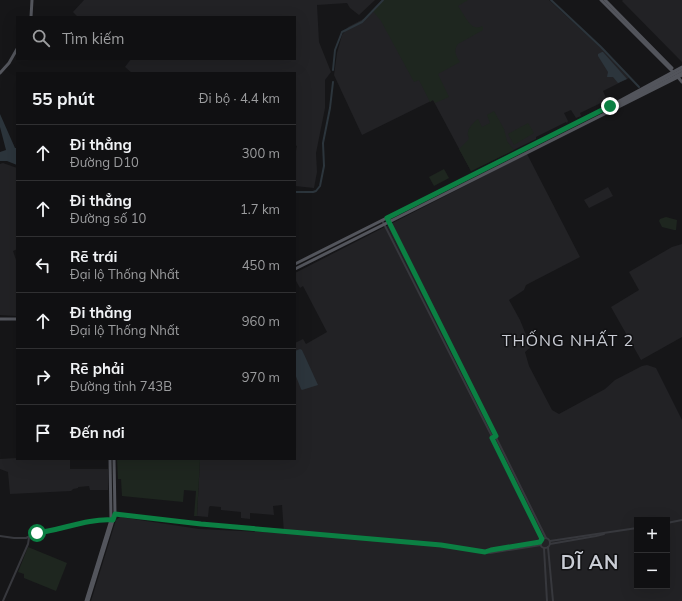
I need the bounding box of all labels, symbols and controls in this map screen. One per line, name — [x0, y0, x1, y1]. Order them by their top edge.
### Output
search box — [16, 16, 296, 60]
icon: search — [30, 27, 52, 49]
text: Tìm kiếm — [62, 29, 124, 48]
text: 55 phút — [32, 88, 94, 109]
text: Đi bộ · 4.4 km — [199, 90, 280, 106]
route end — [601, 97, 619, 115]
text: Đi thẳng — [70, 135, 132, 154]
icon: ahead — [32, 142, 54, 164]
text: 300 m — [242, 145, 280, 161]
text: Đường D10 — [70, 154, 139, 170]
text: Đi thẳng — [70, 191, 132, 210]
icon: ahead — [32, 198, 54, 220]
text: 1.7 km — [240, 201, 280, 217]
text: Đường số 10 — [70, 210, 146, 226]
text: Rẽ trái — [70, 247, 117, 266]
icon: left — [32, 254, 54, 276]
text: 450 m — [242, 257, 280, 273]
text: Đại lộ Thống Nhất — [70, 266, 179, 282]
text: Đi thẳng — [70, 303, 132, 322]
icon: ahead — [32, 310, 54, 332]
text: 960 m — [242, 313, 280, 329]
text: Đại lộ Thống Nhất — [70, 322, 179, 338]
district label: THỐNG NHẤT 2 — [502, 330, 634, 350]
text: Rẽ phải — [70, 359, 124, 378]
icon: right — [32, 366, 54, 388]
text: 970 m — [242, 369, 280, 385]
text: Đường tỉnh 743B — [70, 378, 172, 394]
icon: arrive — [32, 422, 54, 444]
text: Đến nơi — [70, 423, 125, 442]
map controls — [634, 517, 670, 589]
button: + — [634, 517, 670, 553]
route start — [28, 524, 46, 542]
district label: DĨ AN — [561, 550, 619, 574]
button: − — [634, 553, 670, 589]

